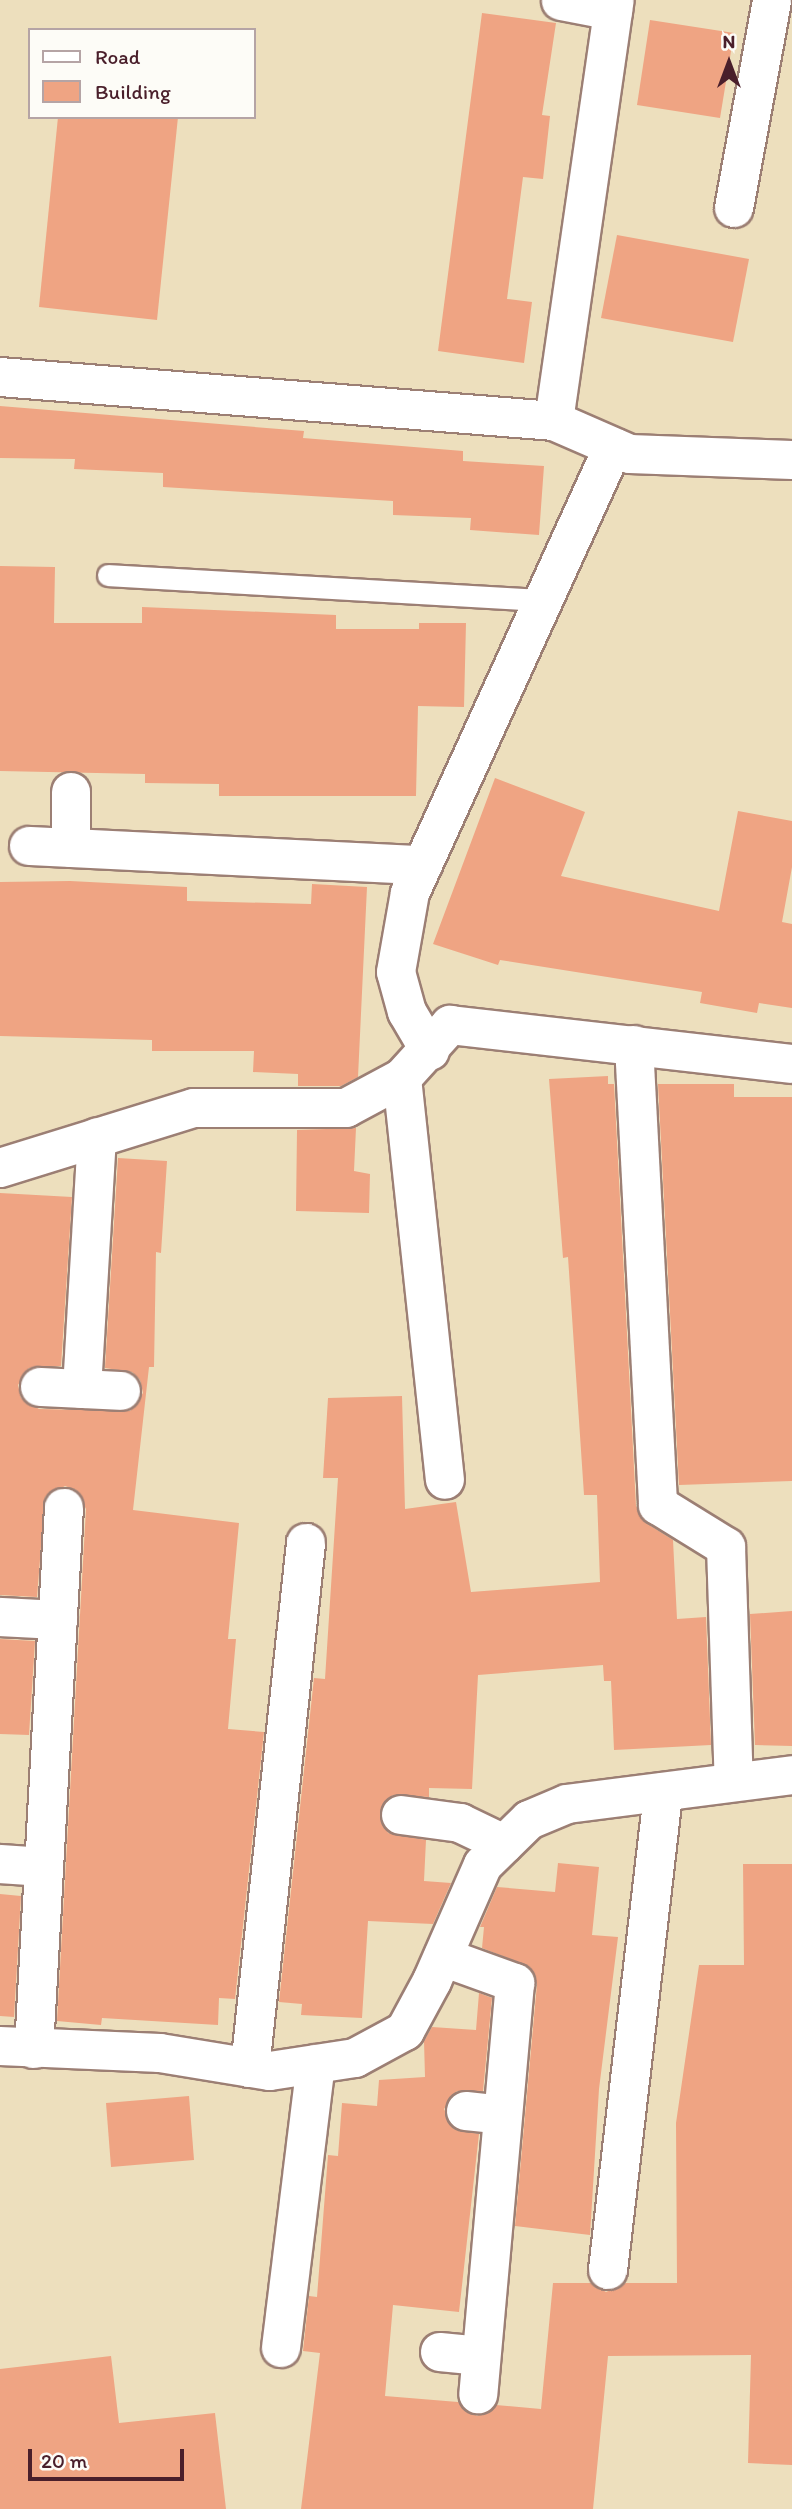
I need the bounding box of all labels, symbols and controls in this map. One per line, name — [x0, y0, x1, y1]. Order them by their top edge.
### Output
legend — [28, 28, 256, 119]
north arrow — [694, 28, 764, 98]
text: N — [723, 30, 735, 53]
text: Road — [95, 44, 140, 69]
text: Building — [95, 79, 171, 104]
scale bar — [32, 2436, 187, 2480]
text: 20 m — [41, 2448, 87, 2473]

